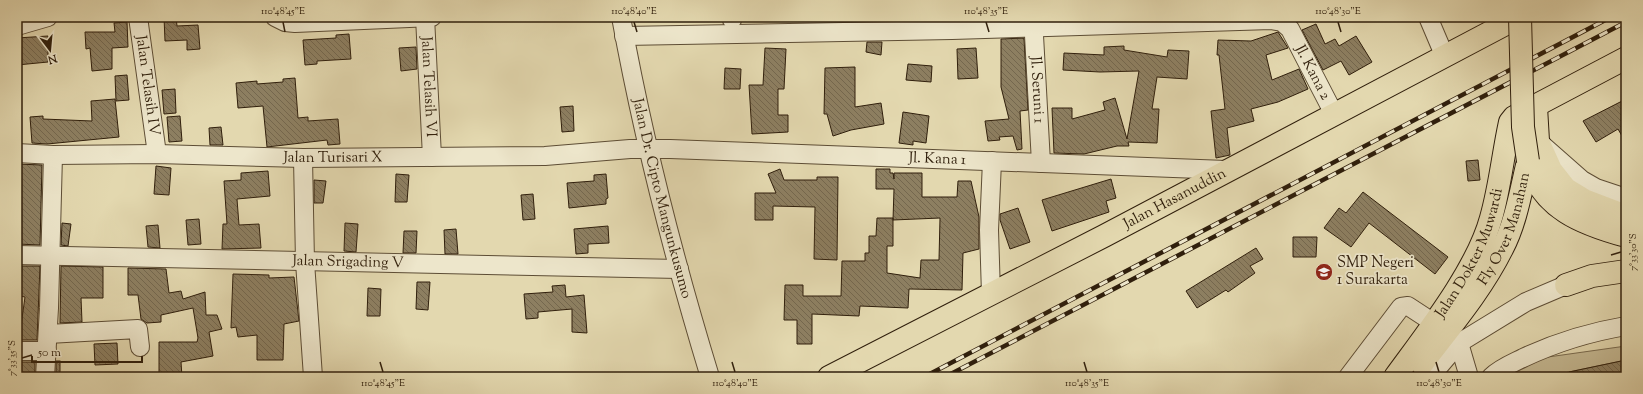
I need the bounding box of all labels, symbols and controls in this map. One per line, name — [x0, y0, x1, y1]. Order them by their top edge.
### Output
text: 110°48'45"E — [261, 4, 305, 19]
text: 110°48'40"E — [611, 4, 657, 19]
text: 110°48'35"E — [964, 4, 1008, 19]
text: 110°48'30"E — [1315, 4, 1361, 19]
north arrow — [30, 30, 70, 70]
street label: Jalan Telasih IV — [130, 33, 165, 137]
street label: Jalan Telasih VI — [415, 35, 442, 138]
street label: Jl. Kana 2 — [1289, 40, 1335, 104]
text: N — [46, 49, 60, 68]
street label: Jl. Seruni 1 — [1025, 55, 1049, 124]
street label: Jalan Dr. Cipto Mangunkusumo — [627, 95, 697, 301]
street label: Jalan Turisari X — [282, 147, 383, 169]
street label: Jl. Kana 1 — [907, 147, 966, 171]
street label: Jalan Hasanuddin — [1119, 163, 1230, 235]
street label: Fly Over Manahan — [1473, 170, 1536, 290]
street label: Jalan Dokter Muwardi — [1430, 186, 1508, 323]
text: 7°33'30"S — [1626, 233, 1641, 271]
street label: Jalan Srigading V — [291, 250, 404, 274]
place label: SMP Negeri 1 Surakarta — [1337, 253, 1414, 291]
school or university icon: SMP Negeri 1 Surakarta — [1314, 262, 1334, 282]
scale bar — [32, 338, 142, 364]
text: 7°33'35"S — [5, 340, 20, 376]
text: 50 m — [37, 344, 61, 362]
text: 110°48'45"E — [361, 376, 405, 391]
text: 110°48'40"E — [712, 376, 758, 391]
text: 110°48'35"E — [1065, 376, 1109, 391]
text: 110°48'30"E — [1416, 376, 1462, 391]

